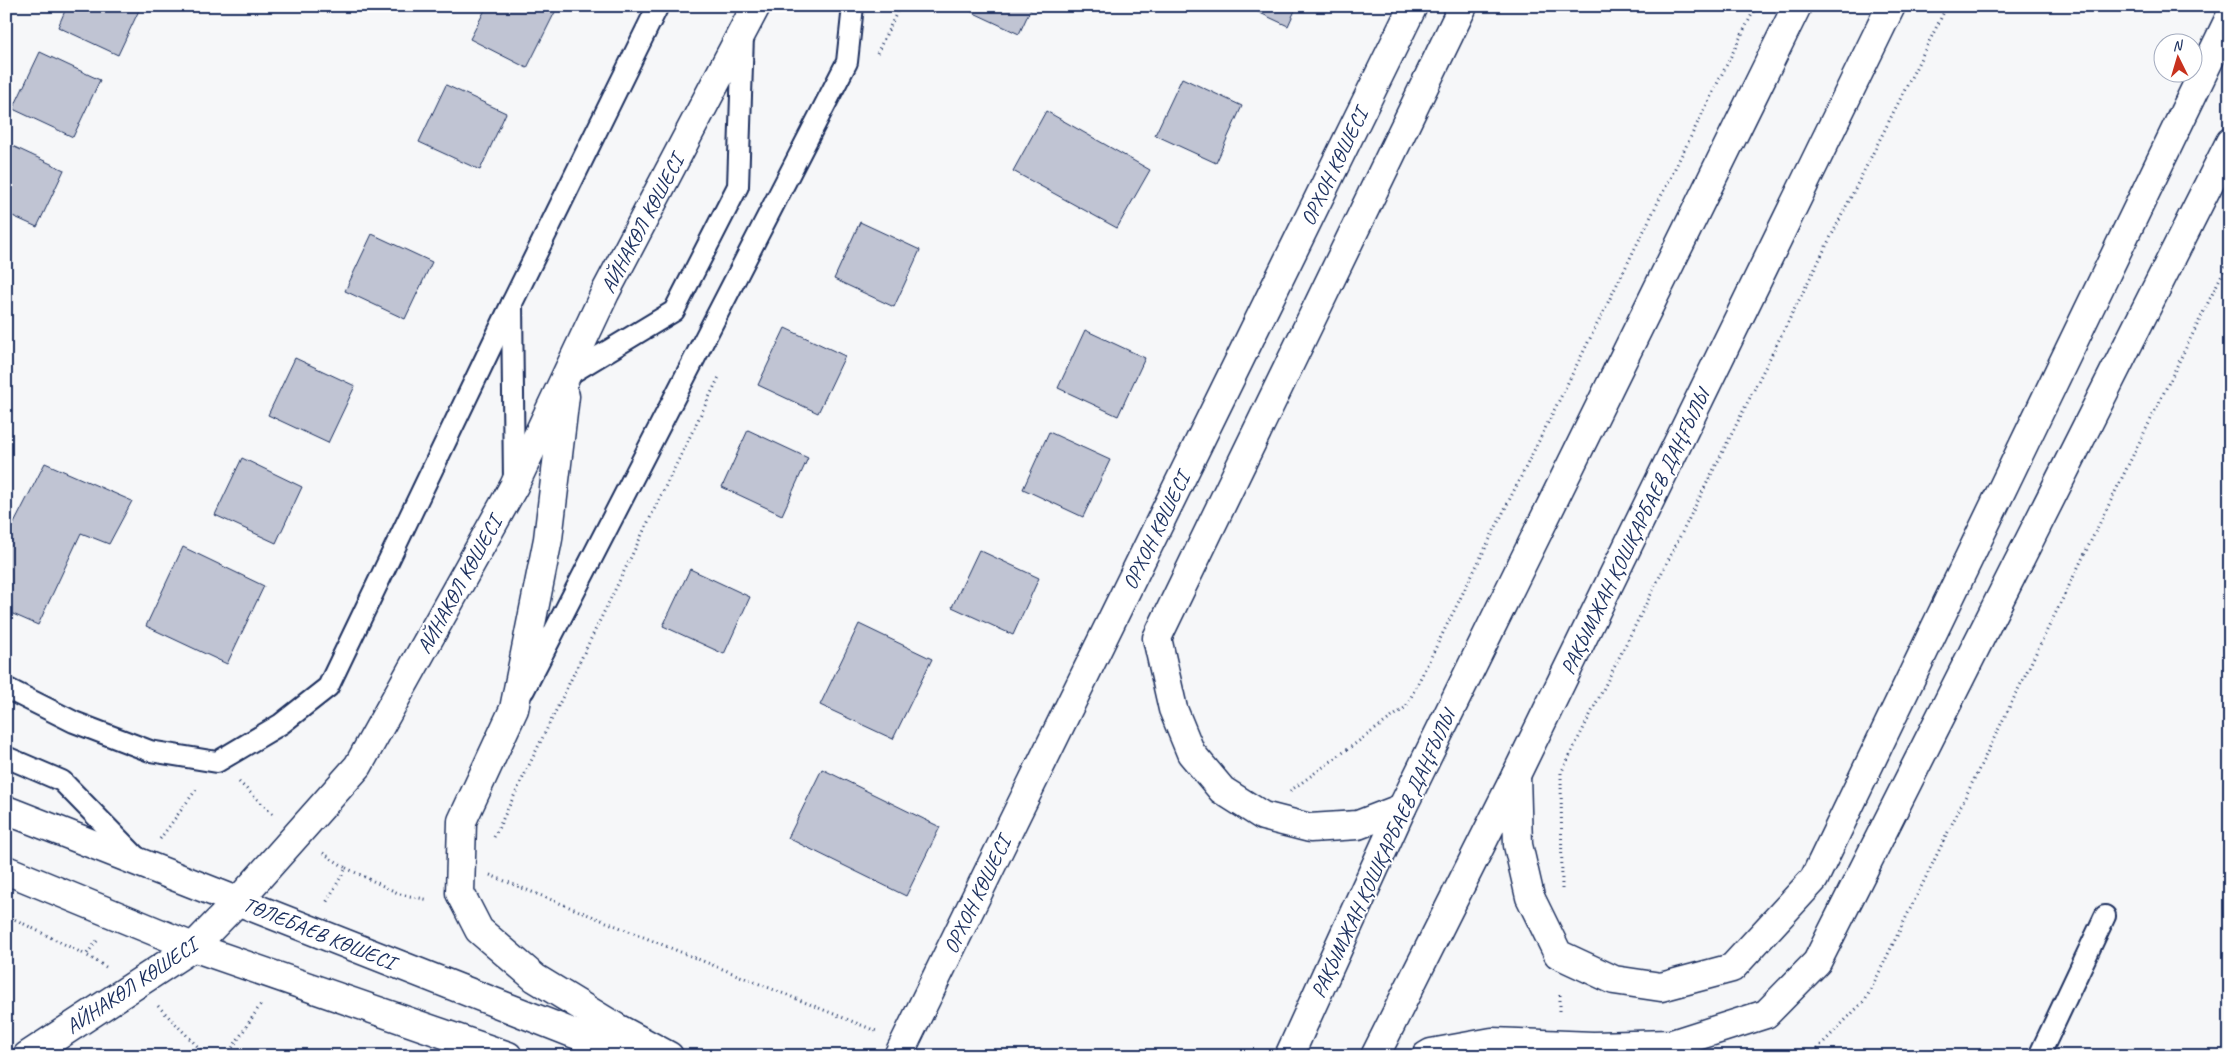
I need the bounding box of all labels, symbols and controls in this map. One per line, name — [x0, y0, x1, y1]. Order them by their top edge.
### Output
north arrow — [2154, 32, 2204, 82]
text: N — [2172, 36, 2184, 54]
street label: ОРХОН КӨШЕСІ — [1295, 100, 1375, 230]
street label: АЙНАКӨЛ КӨШЕСІ — [595, 146, 691, 297]
street label: РАҚЫМЖАН ҚОШҚАРБАЕВ ДАҢҒЫЛЫ — [1555, 382, 1717, 679]
street label: ОРХОН КӨШЕСІ — [1117, 464, 1197, 594]
street label: АЙНАКӨЛ КӨШЕСІ — [411, 508, 510, 658]
street label: РАҚЫМЖАН ҚОШҚАРБАЕВ ДАҢҒЫЛЫ — [1305, 703, 1463, 1002]
street label: ОРХОН КӨШЕСІ — [938, 828, 1018, 958]
street label: ТӨЛЕБАЕВ КӨШЕСІ — [240, 891, 403, 977]
street label: АЙНАКӨЛ КӨШЕСІ — [60, 930, 205, 1039]

